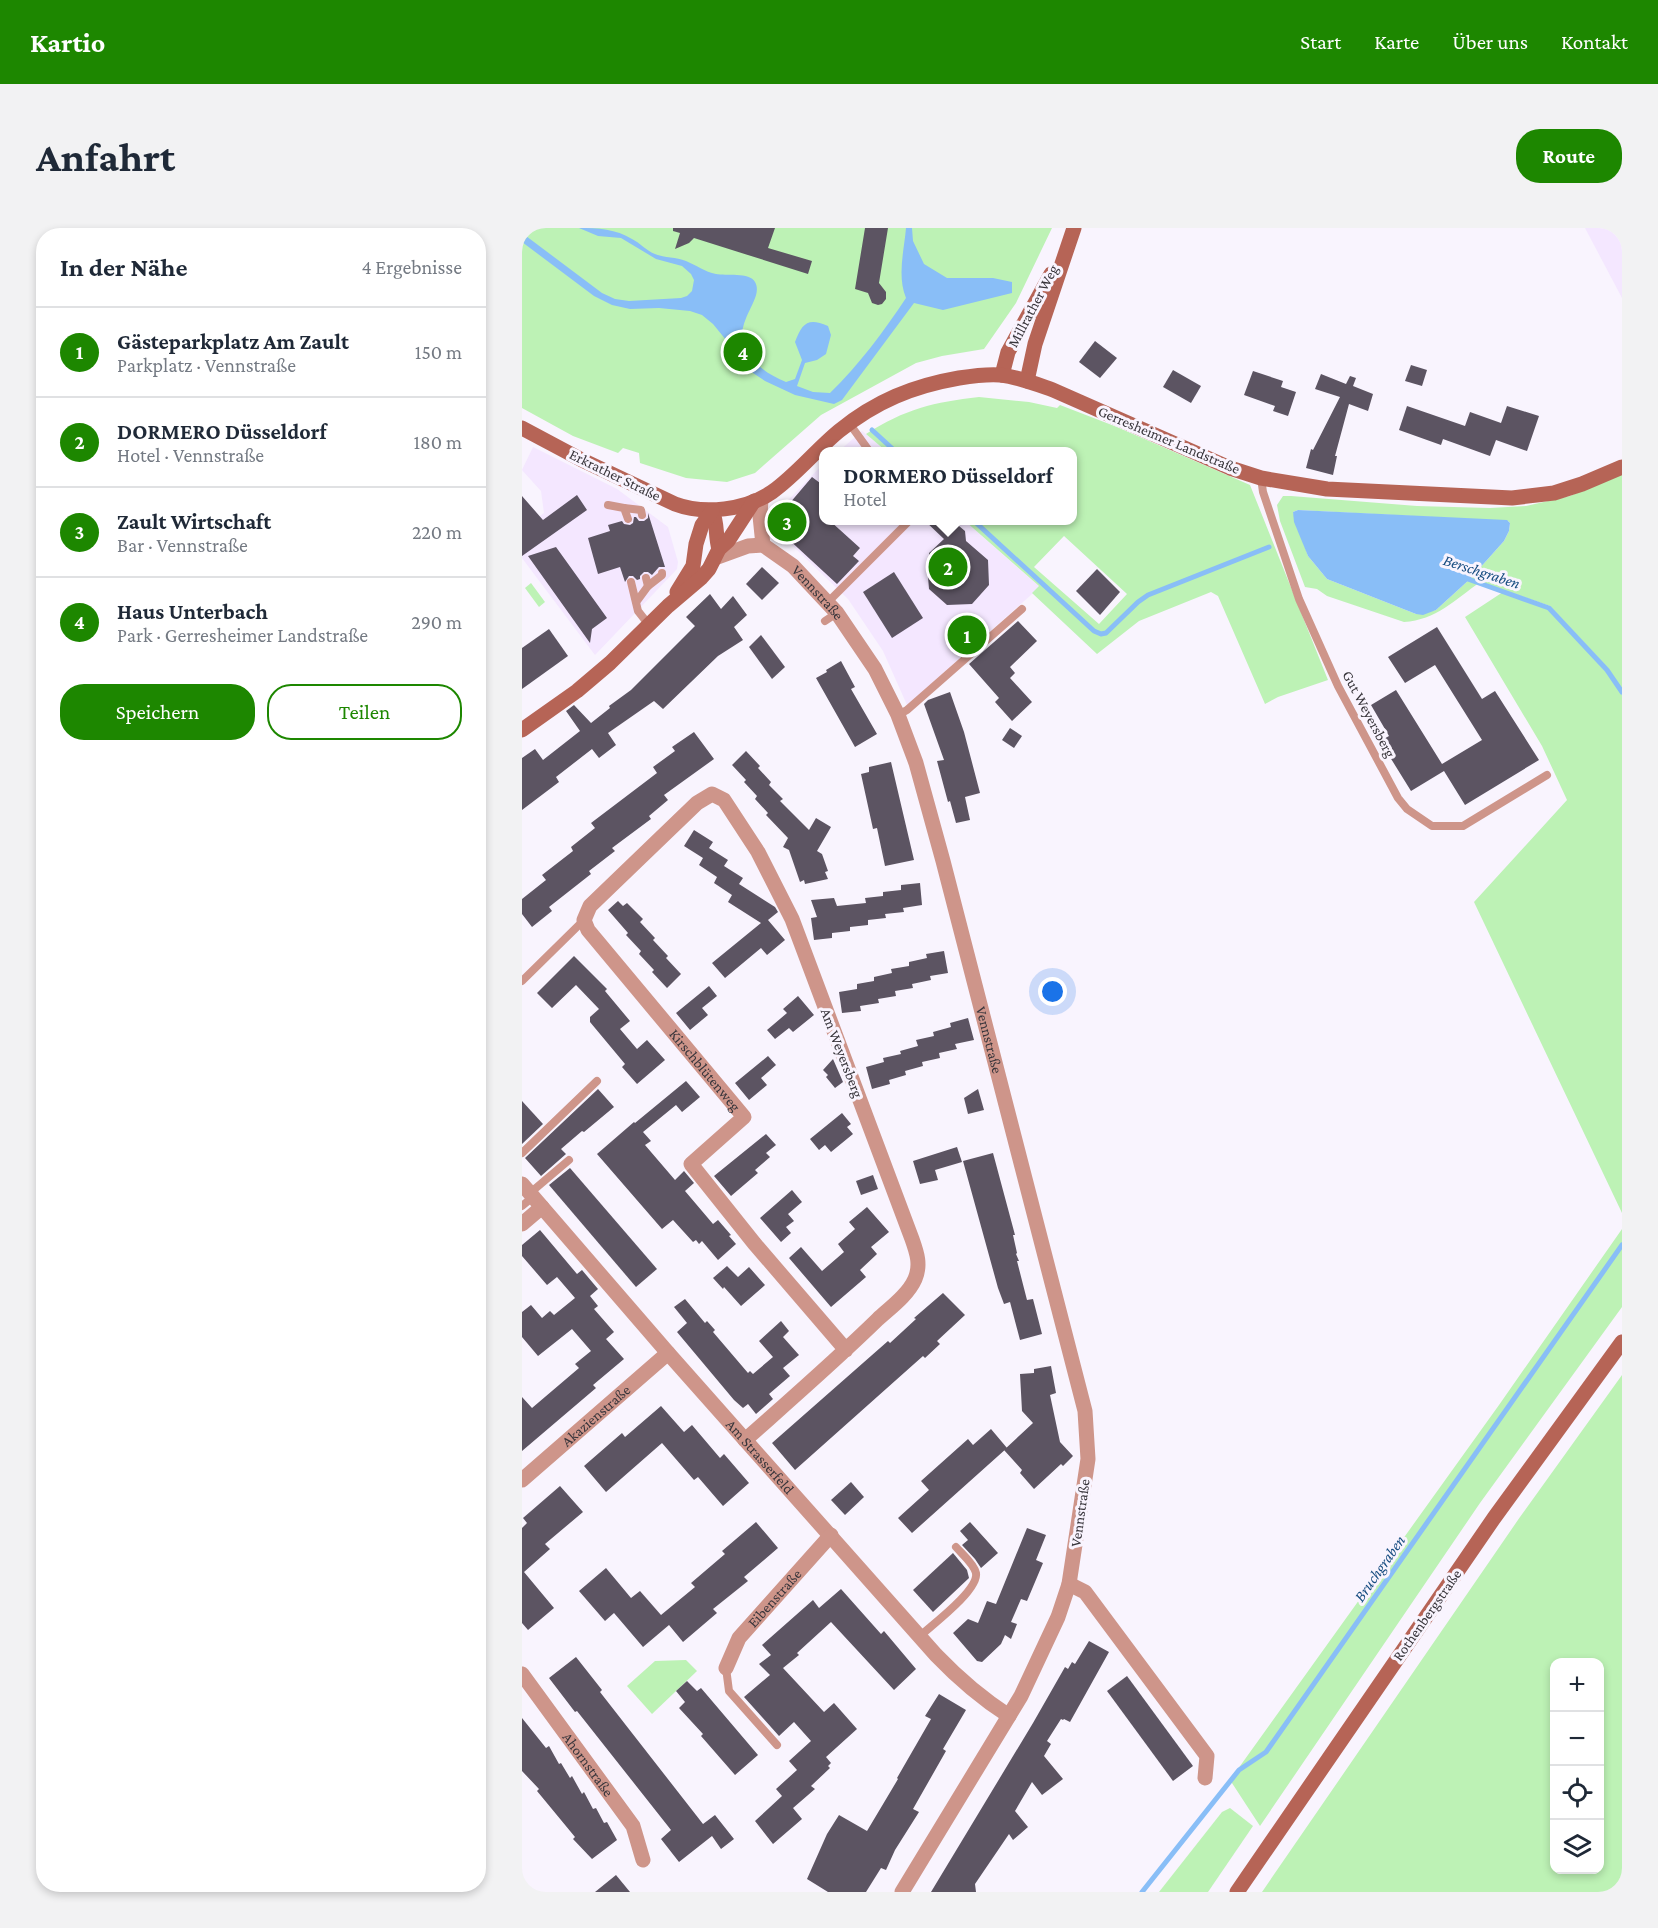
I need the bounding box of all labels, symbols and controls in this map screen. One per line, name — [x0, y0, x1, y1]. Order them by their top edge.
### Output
text: Kartio — [30, 27, 105, 58]
text: Start — [1300, 30, 1341, 54]
text: Karte — [1374, 30, 1419, 54]
text: Über uns — [1452, 30, 1528, 54]
text: Kontakt — [1561, 30, 1628, 54]
button: Route — [1516, 129, 1622, 183]
text: Anfahrt — [36, 133, 175, 180]
text: In der Nähe — [60, 253, 188, 282]
text: 4 Ergebnisse — [361, 256, 462, 278]
street label: Millrather Weg — [1005, 262, 1062, 350]
text: Gästeparkplatz Am Zault — [117, 329, 349, 354]
pin: 4 — [724, 330, 762, 374]
text: 1 — [76, 341, 83, 363]
text: 150 m — [415, 341, 462, 363]
text: Parkplatz · Vennstraße — [117, 354, 296, 376]
street label: Gerresheimer Landstraße — [1096, 403, 1243, 477]
text: DORMERO Düsseldorf — [117, 419, 327, 444]
text: 2 — [74, 431, 85, 453]
text: 180 m — [413, 431, 462, 453]
text: Hotel · Vennstraße — [117, 444, 264, 466]
street label: Erkrather Straße — [567, 446, 663, 504]
popup — [819, 447, 1077, 525]
text: DORMERO Düsseldorf — [843, 463, 1053, 488]
text: Hotel — [843, 488, 887, 510]
pin: 3 — [768, 500, 806, 544]
text: Zault Wirtschaft — [117, 509, 271, 534]
text: 3 — [75, 521, 84, 543]
text: 220 m — [412, 521, 462, 543]
text: Bar · Vennstraße — [117, 534, 248, 556]
pin: 2 — [928, 544, 968, 590]
water label: Berschgraben — [1441, 551, 1522, 593]
street label: Vennstraße — [789, 562, 847, 623]
text: Haus Unterbach — [117, 599, 268, 624]
text: 4 — [74, 611, 85, 633]
text: 290 m — [411, 611, 462, 633]
pin: 1 — [948, 612, 986, 658]
text: Park · Gerresheimer Landstraße — [117, 624, 368, 646]
street label: Gut Weyersberg — [1339, 668, 1399, 761]
button: Speichern — [60, 684, 255, 740]
button: Teilen — [267, 684, 462, 740]
your location — [1038, 977, 1067, 1006]
street label: Vennstraße — [973, 1005, 1006, 1076]
street label: Am Weyersberg — [817, 1006, 866, 1100]
street label: Kirschblütenweg — [666, 1026, 744, 1115]
street label: Akazienstraße — [558, 1381, 634, 1450]
street label: Am Strasserfeld — [723, 1416, 797, 1497]
street label: Vennstraße — [1067, 1478, 1093, 1548]
water label: Bruchgraben — [1350, 1532, 1409, 1605]
street label: Eibenstraße — [744, 1566, 805, 1631]
street label: Rothenbergstraße — [1390, 1566, 1465, 1664]
map controls — [1550, 1658, 1604, 1874]
button: + — [1550, 1658, 1604, 1712]
button: − — [1550, 1712, 1604, 1766]
street label: Ahornstraße — [559, 1729, 617, 1800]
button: locate — [1550, 1766, 1604, 1820]
button: layers — [1550, 1820, 1604, 1874]

